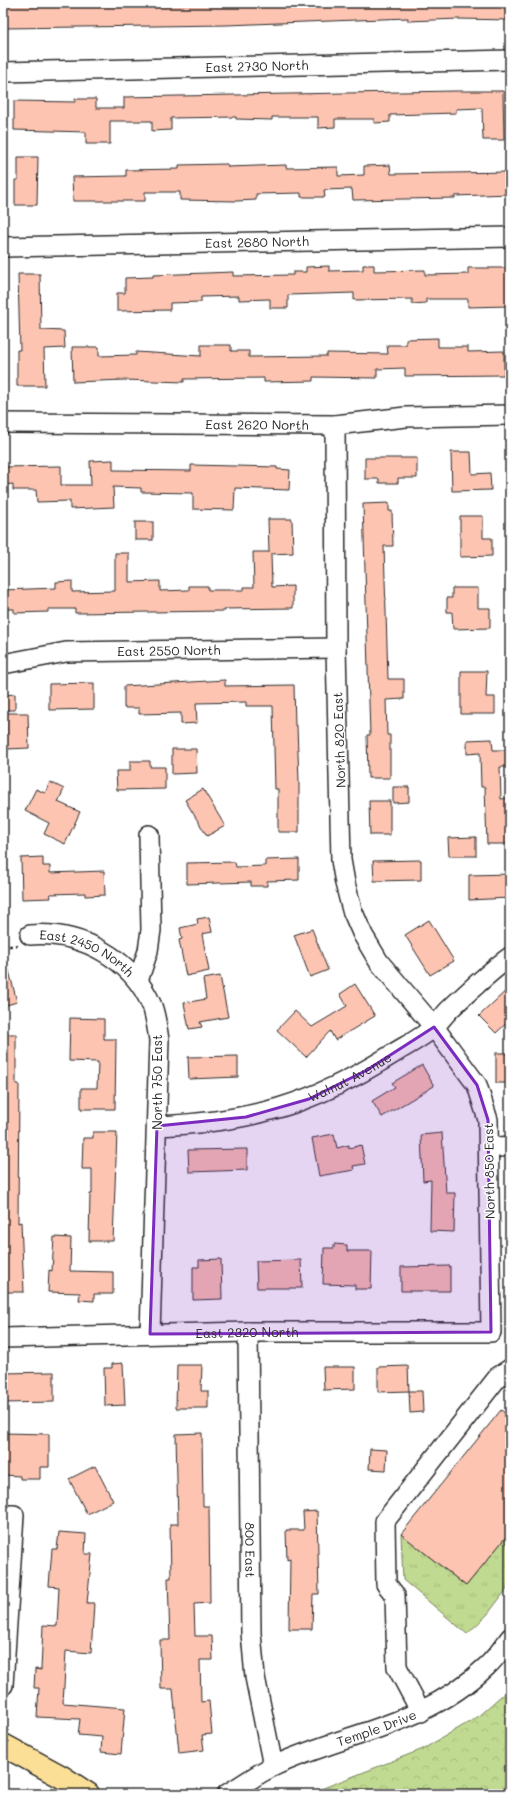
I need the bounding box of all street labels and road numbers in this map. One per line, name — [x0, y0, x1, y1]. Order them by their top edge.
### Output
street label: East 2730 North — [205, 56, 309, 75]
street label: East 2680 North — [205, 232, 309, 251]
street label: East 2620 North — [205, 415, 309, 433]
street label: East 2550 North — [117, 641, 221, 659]
street label: North 820 East — [328, 692, 349, 788]
street label: East 2450 North — [39, 926, 138, 980]
street label: North 750 East — [148, 1034, 165, 1130]
street label: Walnut Avenue — [305, 1048, 394, 1105]
street label: North 850 East — [479, 1122, 498, 1219]
street label: East 2320 North — [195, 1323, 298, 1341]
street label: 800 East — [242, 1522, 259, 1578]
street label: Temple Drive — [334, 1705, 419, 1750]

